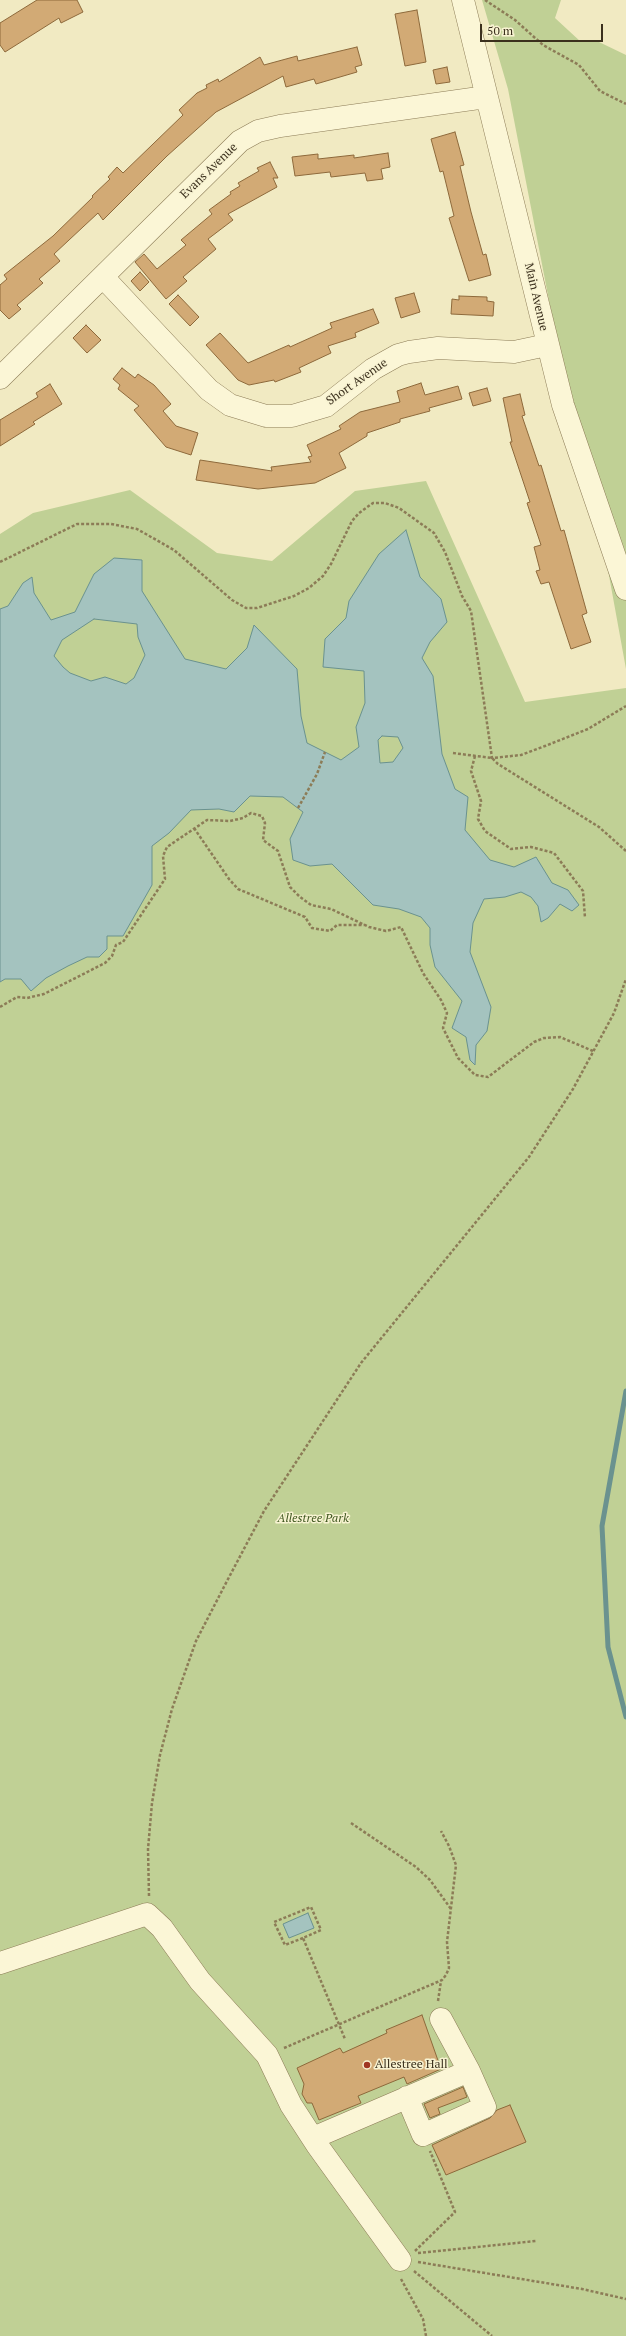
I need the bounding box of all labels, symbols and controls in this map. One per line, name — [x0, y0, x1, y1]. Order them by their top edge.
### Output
scale bar — [482, 16, 605, 42]
text: 50 m — [487, 23, 513, 38]
street label: Evans Avenue — [178, 140, 240, 202]
street label: Main Avenue — [521, 262, 551, 332]
street label: Short Avenue — [324, 356, 390, 408]
park label: Allestree Park — [277, 1512, 349, 1526]
place label: Allestree Hall — [375, 2058, 448, 2072]
marker: Allestree Hall — [362, 2060, 372, 2070]

